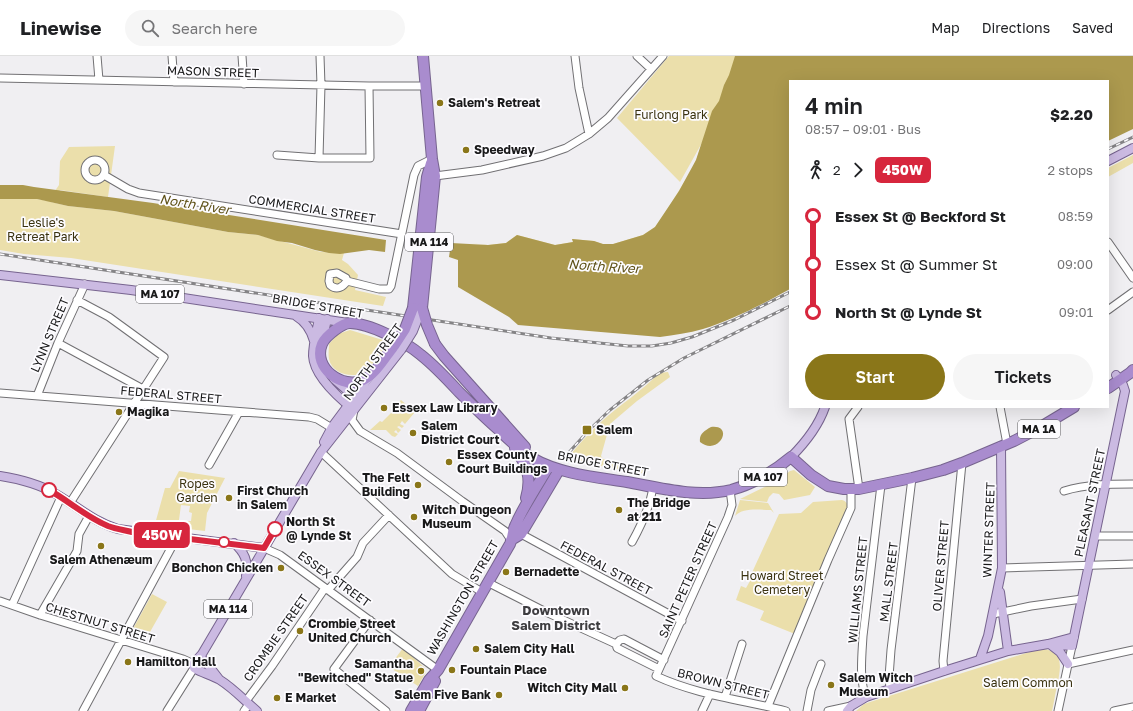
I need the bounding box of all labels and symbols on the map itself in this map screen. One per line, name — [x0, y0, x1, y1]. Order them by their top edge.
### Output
street label: MASON STREET — [167, 62, 260, 81]
place label: Salem's Retreat — [448, 95, 541, 110]
marker: Salem's Retreat — [435, 98, 445, 108]
park label: Furlong Park — [634, 107, 708, 122]
place label: Speedway — [474, 142, 535, 157]
marker: Speedway — [461, 145, 471, 155]
water label: North River — [158, 191, 233, 218]
street label: COMMERCIAL STREET — [248, 191, 377, 226]
park label: Leslie's Retreat Park — [7, 215, 79, 244]
road number: MA 114 — [405, 233, 453, 251]
water label: North River — [568, 256, 642, 277]
road number: MA 107 — [136, 285, 184, 303]
street label: BRIDGE STREET — [271, 290, 365, 321]
street label: LYNN STREET — [27, 295, 72, 374]
street label: NORTH STREET — [340, 320, 406, 403]
street label: FEDERAL STREET — [120, 383, 223, 406]
place label: Essex Law Library — [392, 400, 498, 415]
marker: Essex Law Library — [379, 403, 389, 413]
place label: Magika — [127, 404, 169, 419]
marker: Magika — [114, 407, 124, 417]
place label: Salem District Court — [421, 418, 500, 447]
road number: MA 1A — [1018, 420, 1060, 438]
place label: Salem — [596, 422, 633, 437]
marker: Salem — [581, 424, 593, 436]
marker: Salem District Court — [408, 428, 418, 438]
place label: Essex County Court Buildings — [457, 447, 548, 476]
street label: BRIDGE STREET — [556, 447, 650, 480]
street label: PLEASANT STREET — [1071, 447, 1108, 558]
marker: Essex County Court Buildings — [444, 457, 454, 467]
road number: MA 107 — [739, 468, 787, 486]
place label: The Felt Building — [362, 470, 410, 499]
park label: Ropes Garden — [176, 476, 218, 505]
marker: The Felt Building — [413, 480, 423, 490]
street label: WINTER STREET — [979, 481, 998, 578]
unlabelled marker — [41, 482, 57, 498]
place label: First Church in Salem — [237, 483, 308, 512]
marker: First Church in Salem — [224, 493, 234, 503]
place label: The Bridge at 211 — [627, 495, 690, 524]
place label: Witch Dungeon Museum — [422, 502, 511, 531]
marker: The Bridge at 211 — [614, 505, 624, 515]
marker: Witch Dungeon Museum — [409, 512, 419, 522]
place label: North St @ Lynde St — [286, 514, 351, 543]
street label: SAINT PETER STREET — [655, 519, 720, 640]
street label: OLIVER STREET — [929, 519, 952, 612]
marker: North St @ Lynde St — [267, 521, 283, 537]
line badge: 450W — [134, 522, 190, 548]
street label: WILLIAMS STREET — [844, 535, 871, 644]
unlabelled marker — [218, 536, 230, 548]
street label: WASHINGTON STREET — [424, 537, 502, 658]
street label: FEDERAL STREET — [558, 537, 655, 598]
marker: Salem Athenæum — [96, 541, 106, 551]
street label: MALL STREET — [876, 541, 901, 623]
street label: ESSEX STREET — [295, 547, 374, 610]
place label: Salem Athenæum — [50, 552, 152, 567]
place label: Bonchon Chicken — [171, 560, 273, 575]
marker: Bonchon Chicken — [276, 563, 286, 573]
place label: Bernadette — [514, 564, 579, 579]
marker: Bernadette — [501, 567, 511, 577]
park label: Howard Street Cemetery — [741, 568, 824, 597]
street label: CROMBIE STREET — [240, 591, 312, 684]
street label: CHESTNUT STREET — [44, 599, 157, 646]
road number: MA 114 — [204, 600, 252, 618]
district label: Downtown Salem District — [511, 602, 601, 633]
place label: Crombie Street United Church — [308, 616, 396, 645]
marker: Crombie Street United Church — [295, 626, 305, 636]
place label: Salem City Hall — [484, 641, 575, 656]
marker: Salem City Hall — [471, 644, 481, 654]
place label: Hamilton Hall — [136, 654, 216, 669]
place label: Samantha "Bewitched" Statue — [298, 656, 413, 685]
marker: Hamilton Hall — [123, 657, 133, 667]
place label: Fountain Place — [460, 662, 547, 677]
marker: Fountain Place — [447, 665, 457, 675]
street label: BROWN STREET — [676, 665, 771, 702]
marker: Samantha "Bewitched" Statue — [416, 666, 426, 676]
place label: Salem Witch Museum — [839, 670, 913, 699]
park label: Salem Common — [983, 675, 1073, 690]
place label: Witch City Mall — [527, 680, 617, 695]
marker: Salem Witch Museum — [826, 680, 836, 690]
marker: Witch City Mall — [620, 683, 630, 693]
place label: Salem Five Bank — [394, 687, 491, 702]
place label: E Market — [285, 690, 337, 705]
marker: Salem Five Bank — [494, 690, 504, 700]
marker: E Market — [272, 693, 282, 703]

